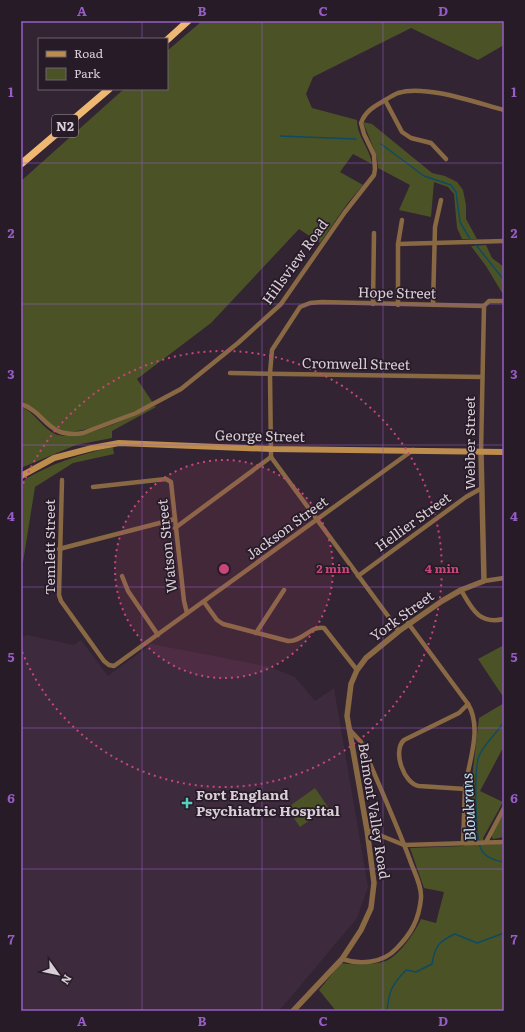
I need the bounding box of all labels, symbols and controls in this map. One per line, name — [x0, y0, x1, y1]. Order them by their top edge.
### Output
text: A — [77, 1, 87, 20]
text: B — [198, 1, 207, 20]
text: C — [318, 1, 328, 20]
text: D — [438, 1, 448, 20]
legend — [38, 38, 168, 90]
text: Road — [74, 44, 104, 62]
text: Park — [74, 64, 101, 82]
text: 1 — [8, 82, 14, 101]
text: 1 — [511, 82, 517, 101]
road number: N2 — [52, 115, 78, 137]
street label: Hillsview Road — [256, 214, 332, 308]
text: 2 — [8, 223, 15, 242]
text: 2 — [511, 223, 518, 242]
street label: Hope Street — [358, 281, 437, 303]
street label: Cromwell Street — [302, 352, 411, 374]
text: 3 — [7, 364, 15, 383]
text: 3 — [510, 364, 518, 383]
street label: Webber Street — [459, 396, 479, 490]
street label: George Street — [215, 424, 306, 446]
street label: Hellier Street — [370, 487, 455, 556]
street label: Jackson Street — [241, 491, 332, 564]
street label: Watson Street — [151, 498, 181, 594]
street label: Temlett Street — [39, 499, 59, 595]
text: 4 — [7, 506, 15, 525]
text: 4 — [510, 506, 518, 525]
text: 2 min — [316, 559, 350, 577]
text: 4 min — [425, 559, 460, 577]
centre of rings — [217, 562, 231, 576]
street label: York Street — [365, 585, 438, 645]
text: 5 — [7, 647, 15, 666]
text: 5 — [510, 647, 518, 666]
street label: Belmont Valley Road — [354, 741, 396, 881]
water label: Bloukrans — [454, 772, 481, 842]
place label: Fort England Psychiatric Hospital — [196, 784, 340, 820]
text: 6 — [7, 788, 15, 807]
text: 6 — [510, 788, 518, 807]
marker: Fort England Psychiatric Hospital — [181, 797, 193, 809]
text: 7 — [7, 929, 15, 948]
text: 7 — [510, 929, 518, 948]
north arrow — [38, 954, 78, 994]
text: N — [58, 972, 76, 988]
text: A — [77, 1011, 87, 1030]
text: B — [198, 1011, 207, 1030]
text: C — [318, 1011, 328, 1030]
text: D — [438, 1011, 448, 1030]

